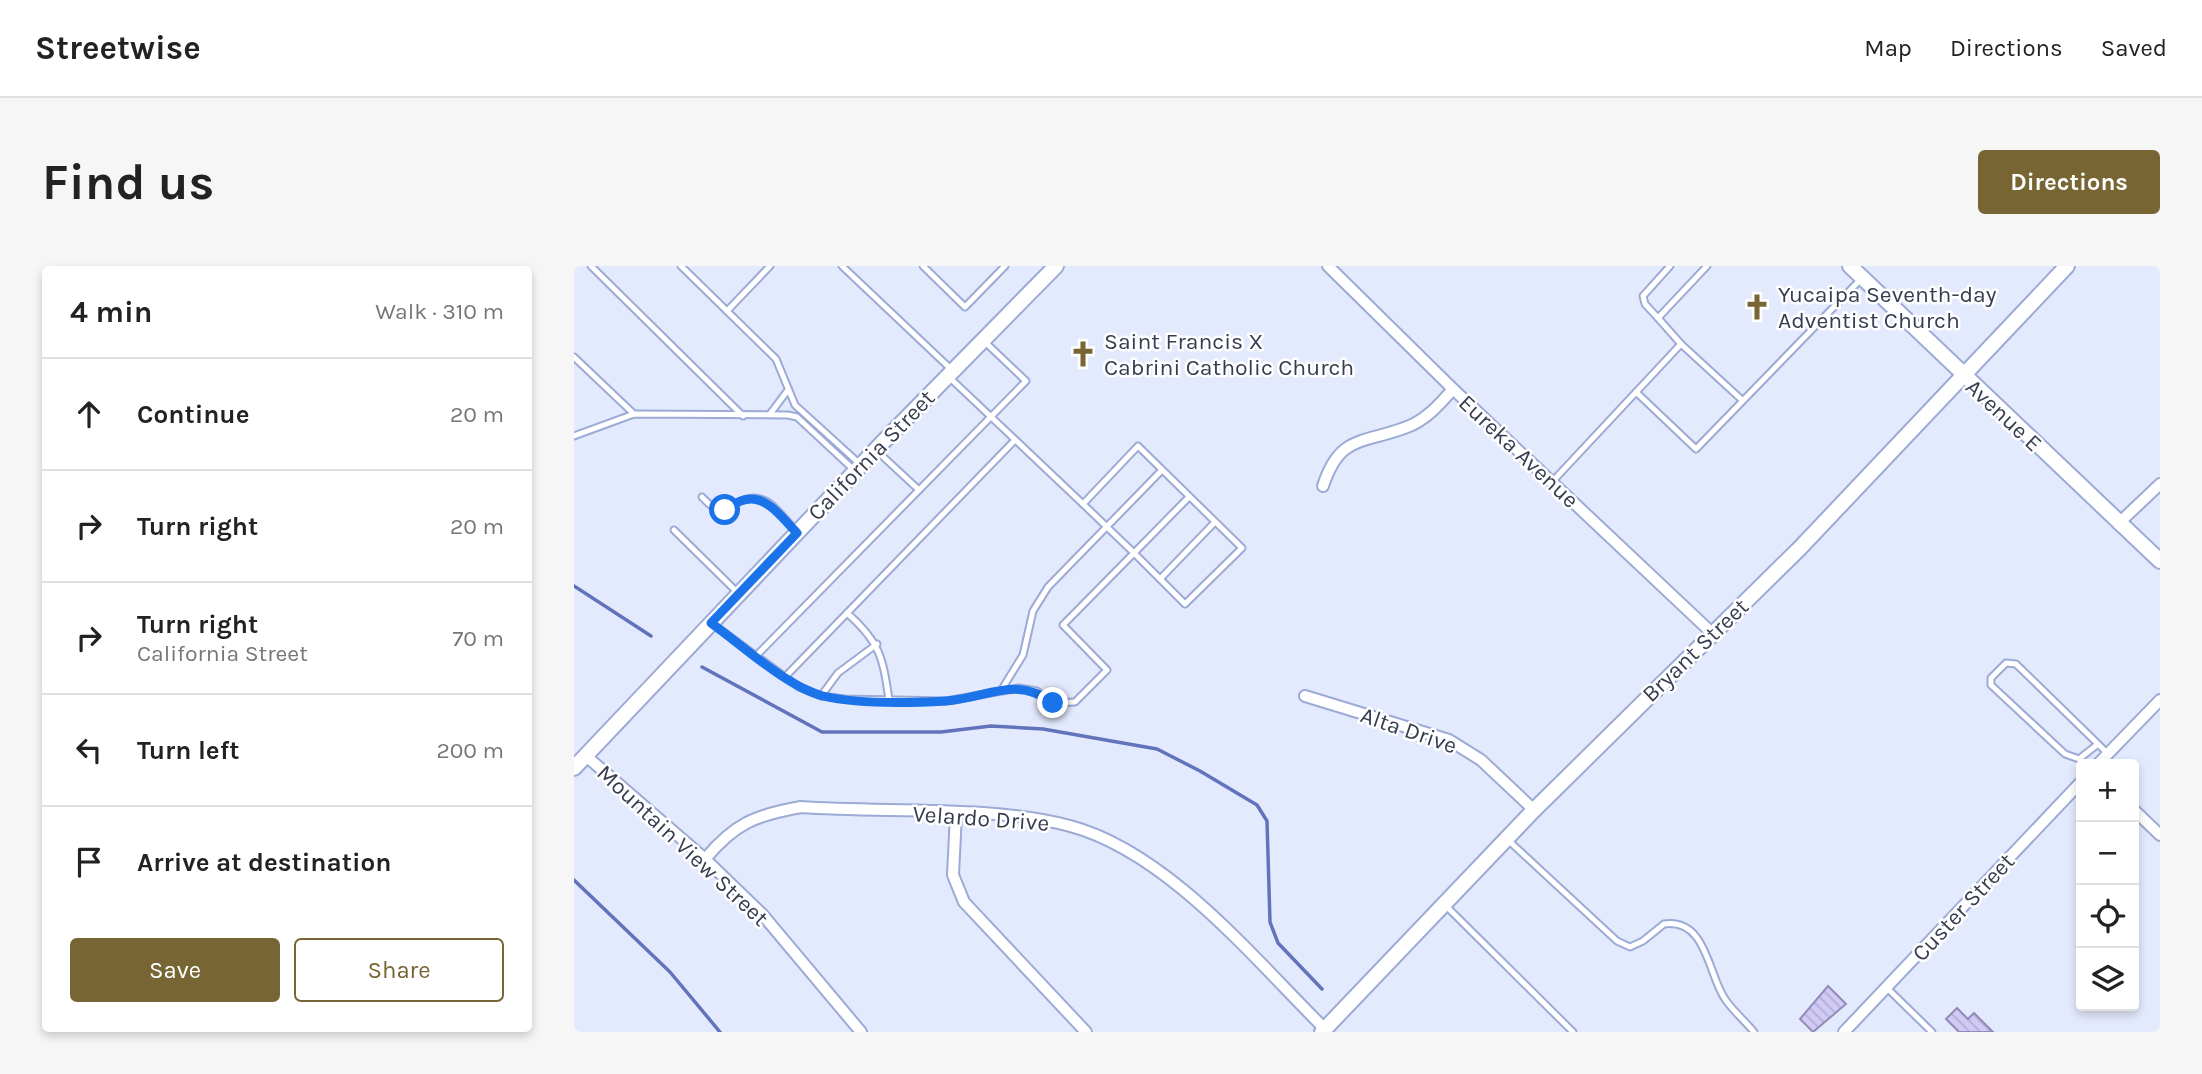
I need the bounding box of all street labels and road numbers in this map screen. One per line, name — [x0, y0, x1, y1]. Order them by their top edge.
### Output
street label: Avenue E — [1960, 373, 2047, 457]
street label: California Street — [802, 384, 941, 526]
street label: Eureka Avenue — [1453, 389, 1584, 514]
street label: Bryant Street — [1637, 593, 1754, 708]
street label: Alta Drive — [1357, 701, 1461, 760]
street label: Mountain View Street — [591, 759, 774, 932]
street label: Velardo Drive — [912, 800, 1050, 837]
street label: Custer Street — [1907, 848, 2020, 967]

